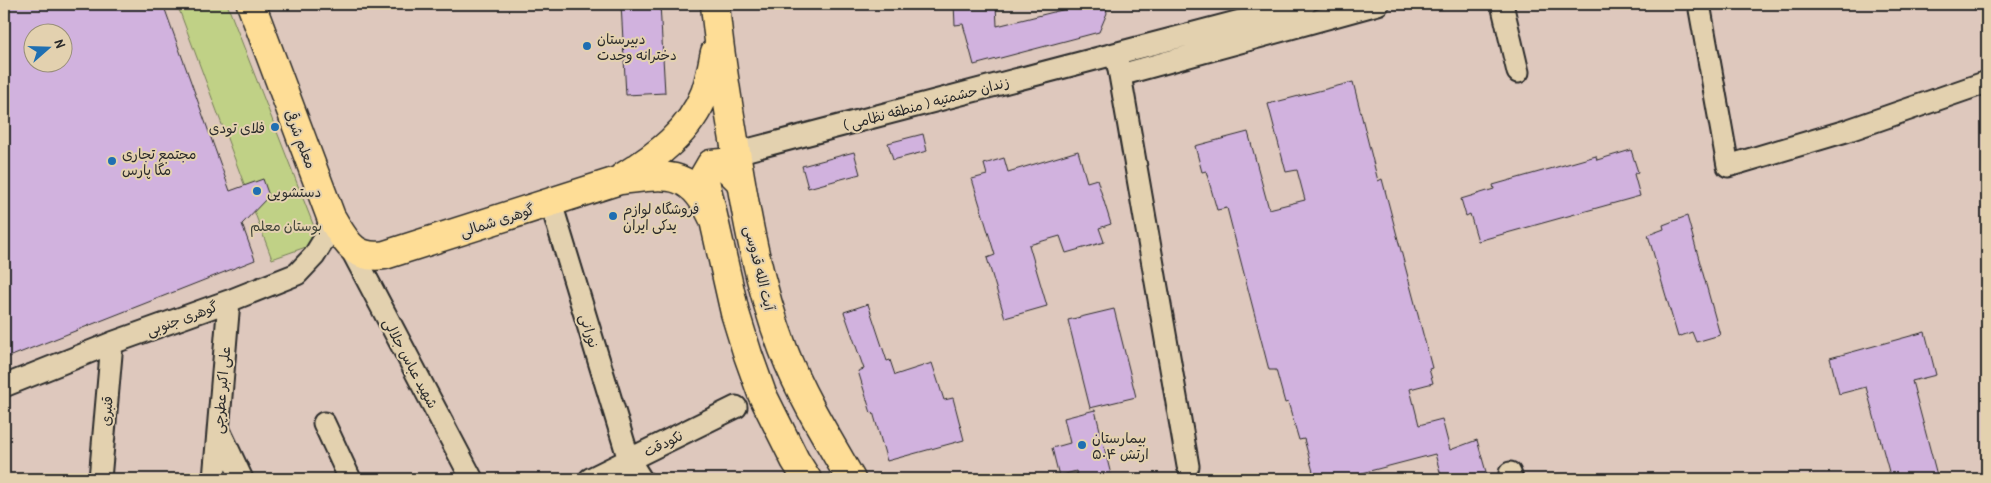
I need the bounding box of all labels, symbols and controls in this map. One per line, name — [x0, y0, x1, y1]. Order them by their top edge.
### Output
north arrow — [22, 22, 72, 72]
place label: دبیرستان دخترانه وحدت — [597, 29, 677, 64]
text: N — [50, 37, 71, 51]
marker: دبیرستان دخترانه وحدت — [581, 40, 593, 52]
street label: زندان حشمتیه ( منطقه نظامی ) — [841, 72, 1011, 134]
street label: معلم شرقی — [279, 107, 321, 172]
place label: فلای تودی — [209, 118, 265, 137]
marker: فلای تودی — [269, 121, 281, 133]
place label: مجتمع تجاری مگا پارس — [122, 144, 196, 180]
marker: مجتمع تجاری مگا پارس — [106, 155, 118, 167]
place label: دستشویی — [267, 182, 321, 202]
marker: دستشویی — [251, 185, 263, 197]
street label: گوهری شمالی — [457, 199, 537, 241]
place label: فروشگاه لوازم یدکی ایران — [623, 199, 699, 234]
marker: فروشگاه لوازم یدکی ایران — [607, 210, 619, 222]
park label: بوستان معلم — [250, 216, 322, 237]
street label: آیت الله قدوسی — [740, 224, 780, 313]
street label: گوهری جنوبی — [144, 296, 221, 341]
street label: نورانی — [576, 311, 604, 351]
street label: شهید عباس جلالی — [379, 314, 443, 412]
street label: علی اکبر عطرچی — [208, 345, 235, 435]
street label: قنبری — [95, 395, 117, 427]
street label: نکودقت — [640, 425, 686, 461]
place label: بیمارستان ۵۰۴ ارتش — [1092, 428, 1149, 463]
marker: بیمارستان ۵۰۴ ارتش — [1076, 439, 1088, 451]

